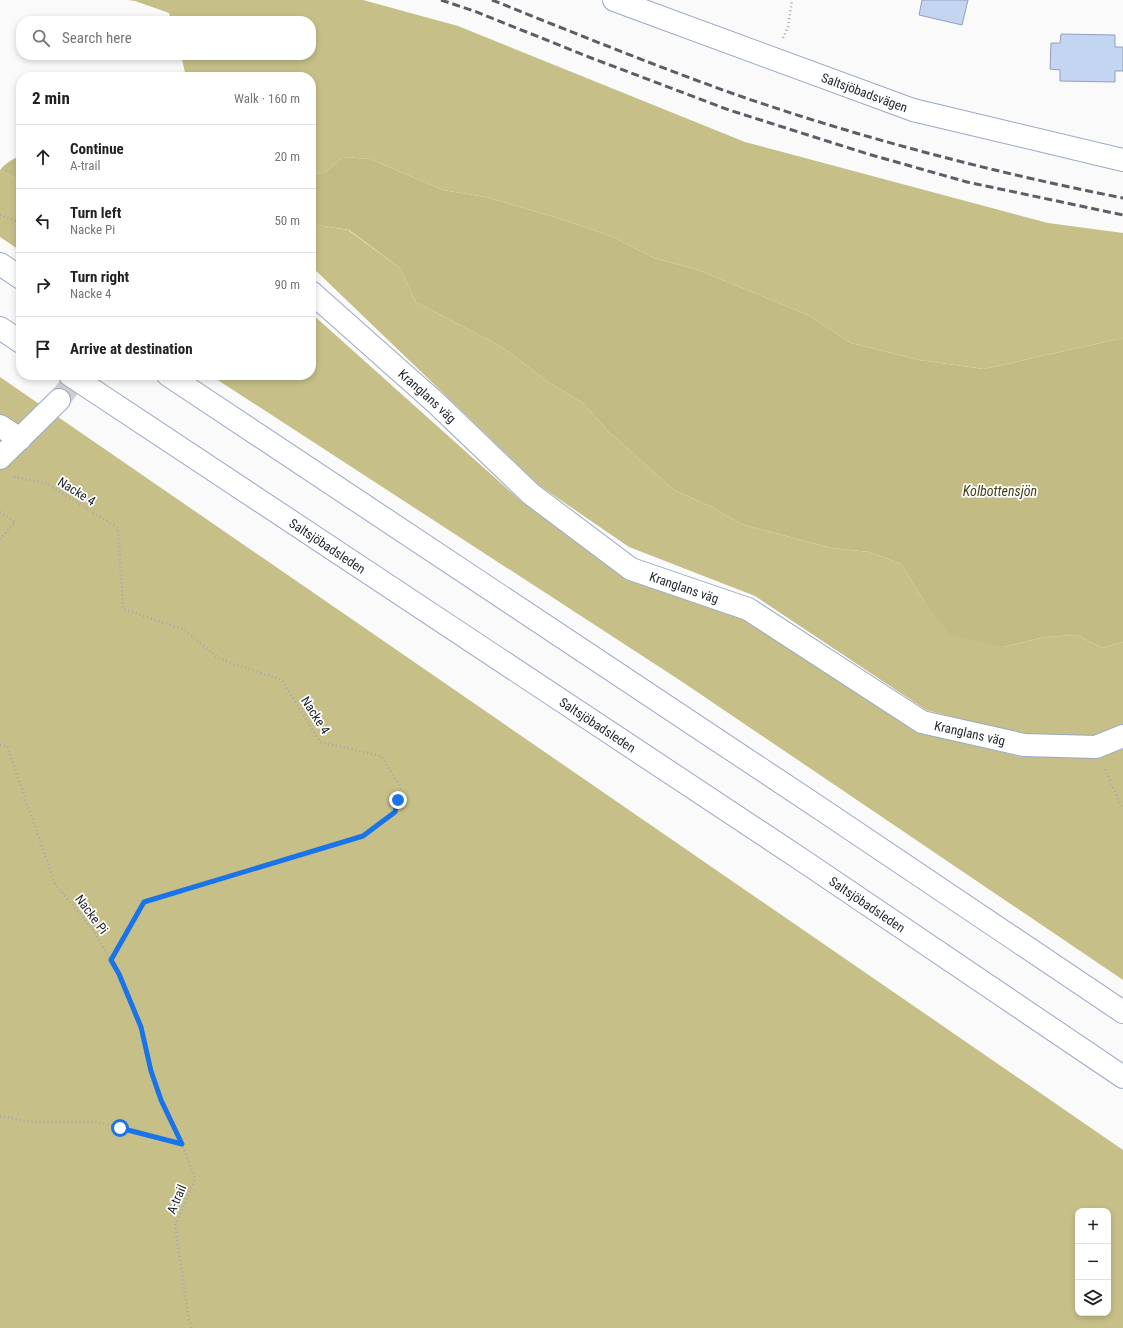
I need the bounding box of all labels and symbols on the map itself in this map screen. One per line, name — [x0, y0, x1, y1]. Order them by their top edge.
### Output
street label: Saltsjöbadsvägen — [819, 70, 910, 115]
street label: Kranglans väg — [395, 366, 459, 426]
street label: Nacke 4 — [55, 474, 99, 509]
water label: Kolbottensjön — [963, 483, 1037, 499]
street label: Saltsjöbadsleden — [286, 515, 368, 577]
street label: Kranglans väg — [647, 569, 721, 606]
street label: Nacke 4 — [298, 694, 333, 737]
street label: Saltsjöbadsleden — [557, 694, 638, 756]
street label: Kranglans väg — [933, 718, 1007, 749]
route end — [389, 791, 407, 809]
street label: Saltsjöbadsleden — [826, 874, 908, 936]
street label: Nacke Pi — [72, 892, 111, 937]
route start — [111, 1119, 129, 1137]
street label: A-trail — [164, 1182, 189, 1216]

